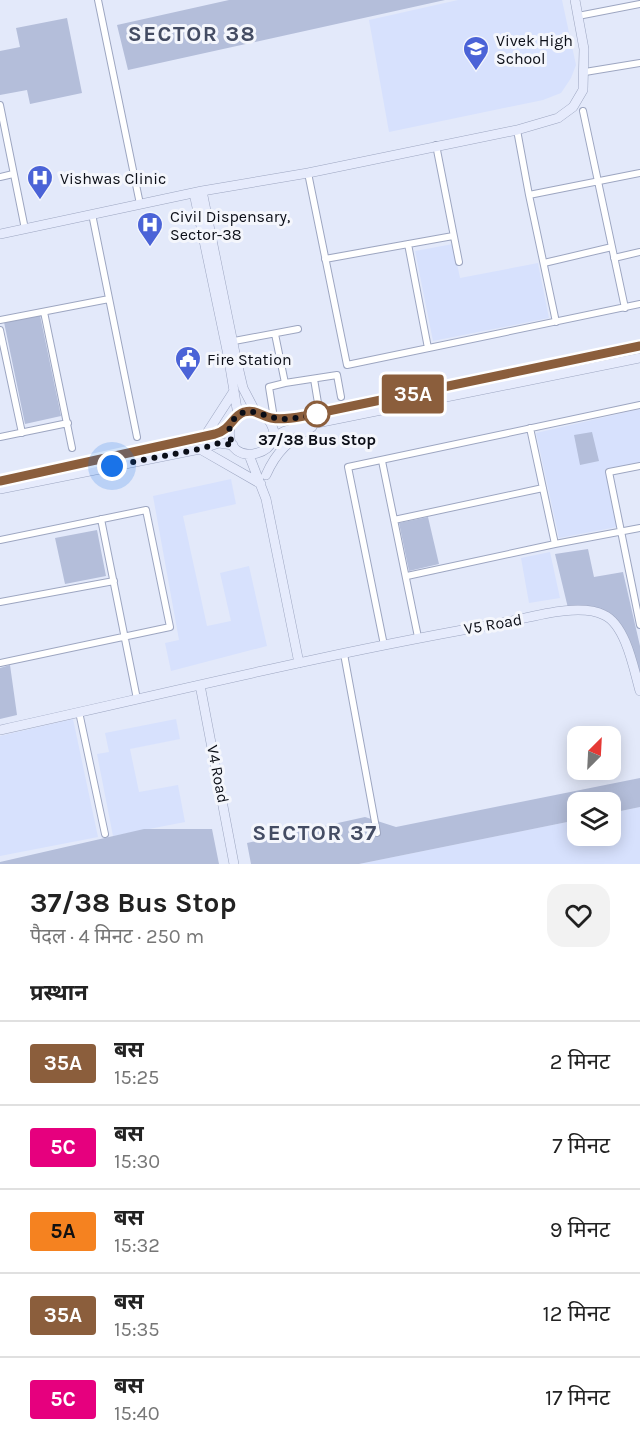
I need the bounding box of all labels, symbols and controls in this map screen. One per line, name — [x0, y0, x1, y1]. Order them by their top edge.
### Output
district label: SECTOR 38 — [128, 21, 256, 47]
place label: Vivek High School — [496, 31, 573, 68]
school or university icon: Vivek High School — [461, 34, 491, 72]
hospital icon: Vishwas Clinic — [25, 163, 55, 201]
place label: Vishwas Clinic — [60, 169, 166, 188]
place label: Civil Dispensary, Sector-38 — [170, 207, 290, 244]
hospital icon: Civil Dispensary, Sector-38 — [135, 210, 165, 248]
public building icon: Fire Station — [173, 344, 203, 382]
place label: Fire Station — [207, 350, 292, 369]
line badge: 35A — [378, 374, 448, 414]
text: 35A — [394, 382, 432, 406]
marker: 37/38 Bus Stop — [304, 401, 330, 427]
place label: 37/38 Bus Stop — [258, 430, 376, 449]
your location — [97, 451, 127, 481]
street label: V5 Road — [462, 610, 524, 638]
north arrow — [567, 726, 621, 780]
map controls — [567, 726, 621, 846]
street label: V4 Road — [203, 743, 233, 805]
button: layers — [567, 792, 621, 846]
district label: SECTOR 37 — [252, 820, 378, 846]
button: heart — [547, 884, 610, 947]
text: 37/38 Bus Stop — [30, 886, 237, 919]
text: पैदल · 4 मिनट · 250 m — [30, 925, 204, 948]
text: प्रस्थान — [30, 980, 88, 1006]
text: बस — [114, 1037, 144, 1063]
text: 2 मिनट — [550, 1049, 610, 1075]
text: 35A — [44, 1051, 82, 1075]
text: 15:25 — [114, 1066, 159, 1089]
text: बस — [114, 1121, 144, 1147]
text: 7 मिनट — [552, 1133, 610, 1159]
text: 5C — [50, 1135, 76, 1159]
text: 15:30 — [114, 1150, 160, 1173]
text: बस — [114, 1205, 144, 1231]
text: 9 मिनट — [550, 1217, 610, 1243]
text: 5A — [50, 1219, 76, 1243]
text: 15:32 — [114, 1234, 160, 1257]
text: बस — [114, 1289, 144, 1315]
text: 12 मिनट — [543, 1301, 610, 1327]
text: 35A — [44, 1303, 82, 1327]
text: 15:35 — [114, 1318, 160, 1341]
text: बस — [114, 1373, 144, 1399]
text: 17 मिनट — [545, 1385, 610, 1411]
text: 5C — [50, 1387, 76, 1411]
text: 15:40 — [114, 1402, 160, 1425]

